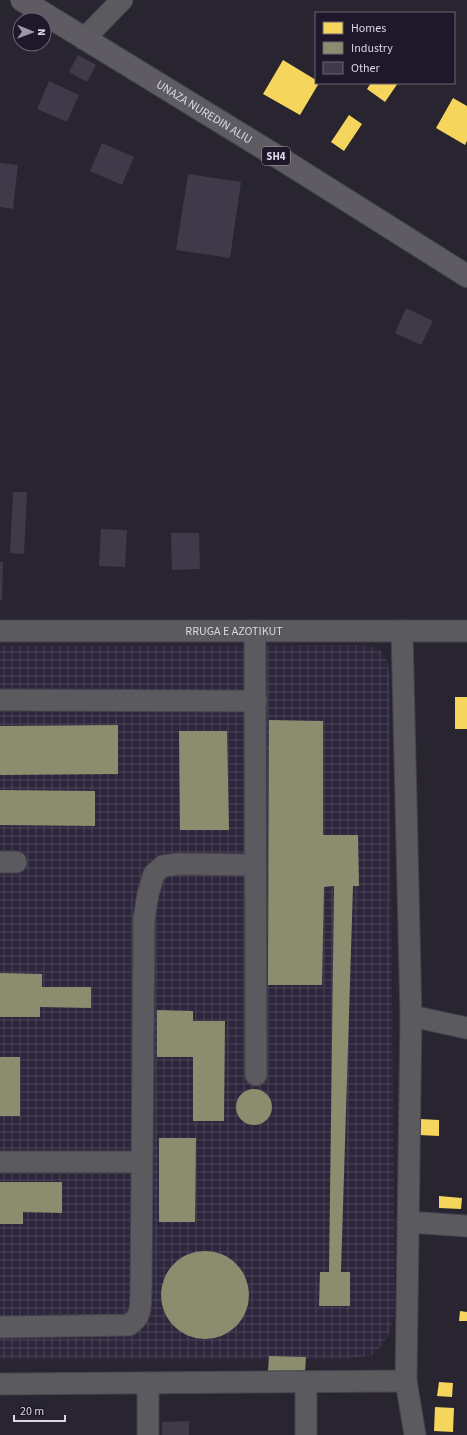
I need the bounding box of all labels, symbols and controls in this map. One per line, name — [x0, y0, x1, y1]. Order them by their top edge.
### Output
north arrow — [12, 12, 52, 52]
legend — [315, 12, 455, 84]
text: Homes — [351, 20, 386, 37]
text: N — [34, 28, 49, 36]
text: Industry — [351, 40, 393, 57]
text: Other — [351, 60, 381, 77]
street label: UNAZA NUREDIN ALIU — [153, 76, 256, 148]
road number: SH4 — [262, 147, 290, 165]
street label: RRUGA E AZOTIKUT — [185, 623, 283, 640]
scale bar — [14, 1397, 65, 1423]
text: 20 m — [20, 1403, 44, 1420]

